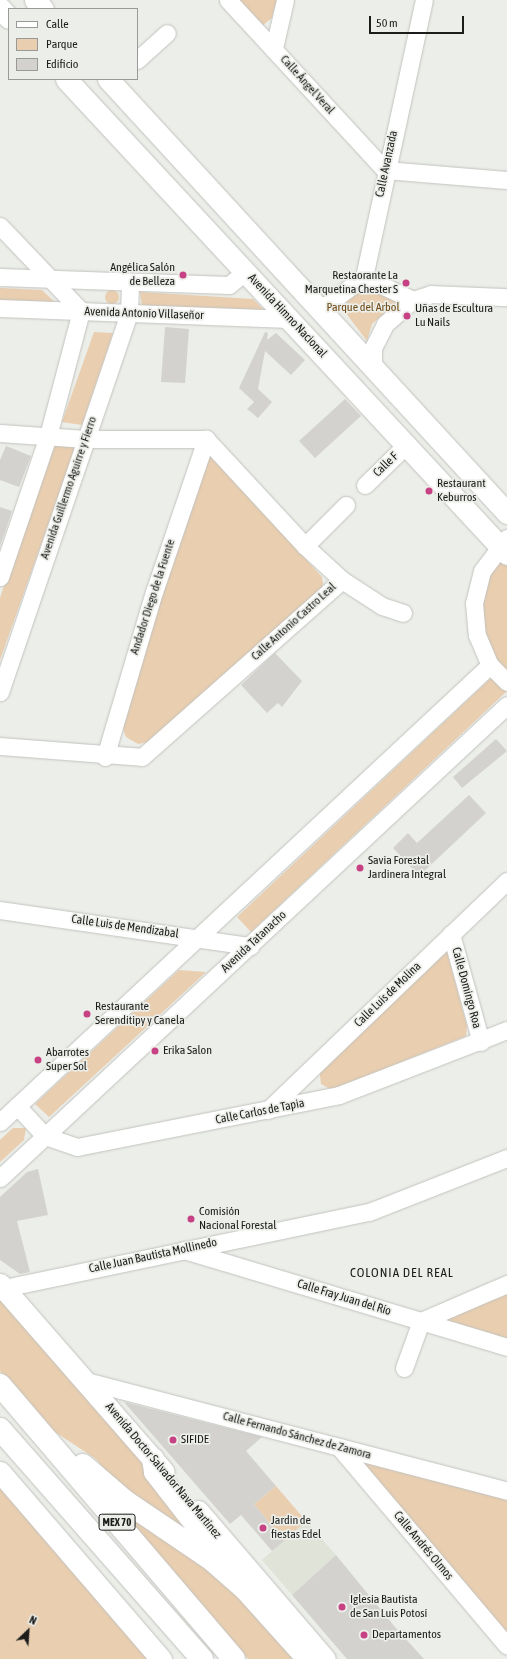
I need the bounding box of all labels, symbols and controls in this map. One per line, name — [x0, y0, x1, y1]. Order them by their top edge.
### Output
legend — [8, 8, 138, 80]
scale bar — [371, 8, 466, 34]
text: 50 m — [376, 16, 398, 30]
text: Calle — [46, 17, 69, 31]
text: Parque — [46, 37, 78, 51]
street label: Calle Ángel Veral — [277, 53, 337, 117]
text: Edificio — [46, 57, 78, 71]
street label: Calle Avanzada — [373, 129, 401, 199]
place label: Angélica Salón de Belleza — [110, 261, 175, 289]
place label: Restaorante La Marquetina Chester S — [305, 269, 398, 297]
marker: Angélica Salón de Belleza — [178, 270, 188, 280]
street label: Avenida Himno Nacional — [244, 271, 330, 361]
marker: Restaorante La Marquetina Chester S — [401, 278, 411, 288]
park label: Parque del Arbol — [326, 301, 400, 315]
place label: Uñas de Escultura Lu Nails — [415, 302, 493, 330]
street label: Avenida Antonio Villaseñor — [84, 305, 204, 323]
marker: Uñas de Escultura Lu Nails — [402, 311, 412, 321]
street label: Avenida Guillermo Aguirre y Fierro — [38, 415, 100, 561]
street label: Calle F — [371, 450, 401, 480]
place label: Restaurant Keburros — [437, 477, 486, 505]
marker: Restaurant Keburros — [424, 486, 434, 496]
street label: Andador Diego de la Fuente — [128, 538, 178, 656]
street label: Calle Antonio Castro Leal — [249, 580, 339, 664]
place label: Savia Forestal Jardinera Integral — [368, 854, 446, 882]
marker: Savia Forestal Jardinera Integral — [355, 863, 365, 873]
street label: Avenida Tatanacho — [218, 908, 290, 976]
street label: Calle Luis de Mendizabal — [70, 912, 180, 942]
street label: Calle Domingo Roa — [448, 946, 484, 1030]
street label: Calle Luis de Molina — [352, 960, 424, 1030]
place label: Restaurante Serenditipy y Canela — [95, 1000, 185, 1028]
marker: Restaurante Serenditipy y Canela — [82, 1009, 92, 1019]
place label: Erika Salon — [163, 1044, 212, 1058]
place label: Abarrotes Super Sol — [46, 1046, 89, 1074]
marker: Erika Salon — [150, 1046, 160, 1056]
marker: Abarrotes Super Sol — [33, 1055, 43, 1065]
street label: Calle Carlos de Tapia — [214, 1096, 306, 1128]
place label: Comisión Nacional Forestal — [199, 1205, 276, 1233]
marker: Comisión Nacional Forestal — [186, 1214, 196, 1224]
street label: Calle Juan Bautista Mollinedo — [88, 1235, 218, 1277]
district label: COLONIA DEL REAL — [350, 1265, 454, 1281]
street label: Calle Fray Juan del Río — [295, 1277, 393, 1319]
street label: Avenida Doctor Salvador Nava Martínez — [102, 1400, 224, 1542]
street label: Calle Fernando Sánchez de Zamora — [221, 1409, 373, 1463]
place label: SIFIDE — [181, 1433, 209, 1447]
marker: SIFIDE — [168, 1435, 178, 1445]
street label: Calle Andrés Olmos — [390, 1509, 456, 1583]
road number: MEX 70 — [98, 1513, 136, 1531]
place label: Jardin de fiestas Edel — [271, 1514, 321, 1542]
marker: Jardin de fiestas Edel — [258, 1523, 268, 1533]
place label: Iglesia Bautista de San Luis Potosí — [350, 1593, 427, 1621]
marker: Iglesia Bautista de San Luis Potosí — [337, 1602, 347, 1612]
north arrow — [8, 1611, 48, 1651]
text: N — [28, 1613, 39, 1627]
place label: Departamentos — [372, 1628, 441, 1642]
marker: Departamentos — [359, 1630, 369, 1640]

